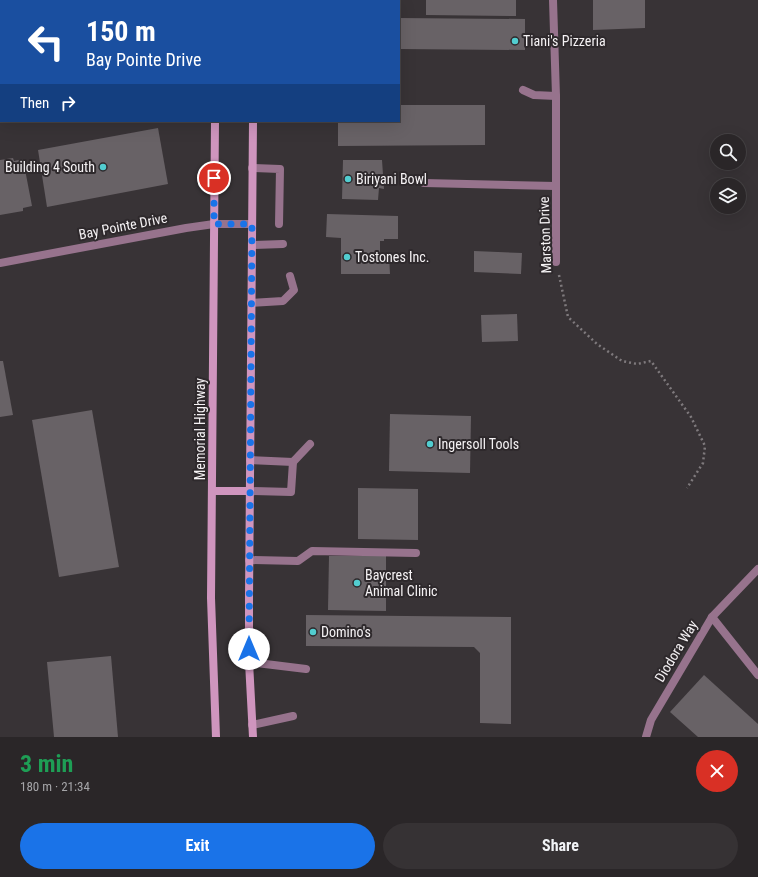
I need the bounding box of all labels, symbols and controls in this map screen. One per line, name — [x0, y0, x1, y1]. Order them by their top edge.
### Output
text: 150 m — [86, 15, 156, 48]
icon: left — [20, 16, 72, 68]
place label: Tiani's Pizzeria — [523, 33, 606, 49]
marker: Tiani's Pizzeria — [510, 36, 520, 46]
text: Bay Pointe Drive — [86, 49, 202, 70]
icon: right — [57, 92, 79, 114]
text: Then — [20, 94, 49, 112]
map controls — [710, 134, 746, 214]
button: search — [710, 134, 746, 170]
place label: Building 4 South — [5, 159, 95, 175]
pin — [197, 161, 231, 195]
marker: Building 4 South — [98, 162, 108, 172]
icon: arrive — [203, 167, 225, 189]
place label: Biriyani Bowl — [356, 171, 427, 187]
marker: Biriyani Bowl — [343, 174, 353, 184]
button: layers — [710, 178, 746, 214]
street label: Marston Drive — [536, 196, 554, 274]
street label: Bay Pointe Drive — [77, 209, 169, 242]
place label: Tostones Inc. — [355, 249, 429, 265]
marker: Tostones Inc. — [342, 252, 352, 262]
street label: Memorial Highway — [192, 378, 208, 480]
place label: Ingersoll Tools — [438, 436, 519, 452]
marker: Ingersoll Tools — [425, 439, 435, 449]
place label: Baycrest Animal Clinic — [365, 567, 438, 599]
marker: Baycrest Animal Clinic — [352, 578, 362, 588]
street label: Diodora Way — [651, 617, 701, 685]
place label: Domino's — [321, 624, 371, 640]
marker: Domino's — [308, 627, 318, 637]
position arrow — [228, 628, 270, 670]
text: 3 min — [20, 750, 73, 778]
button: close — [696, 750, 738, 792]
text: 180 m · 21:34 — [20, 779, 90, 794]
button: Exit — [20, 823, 375, 869]
button: Share — [383, 823, 738, 869]

